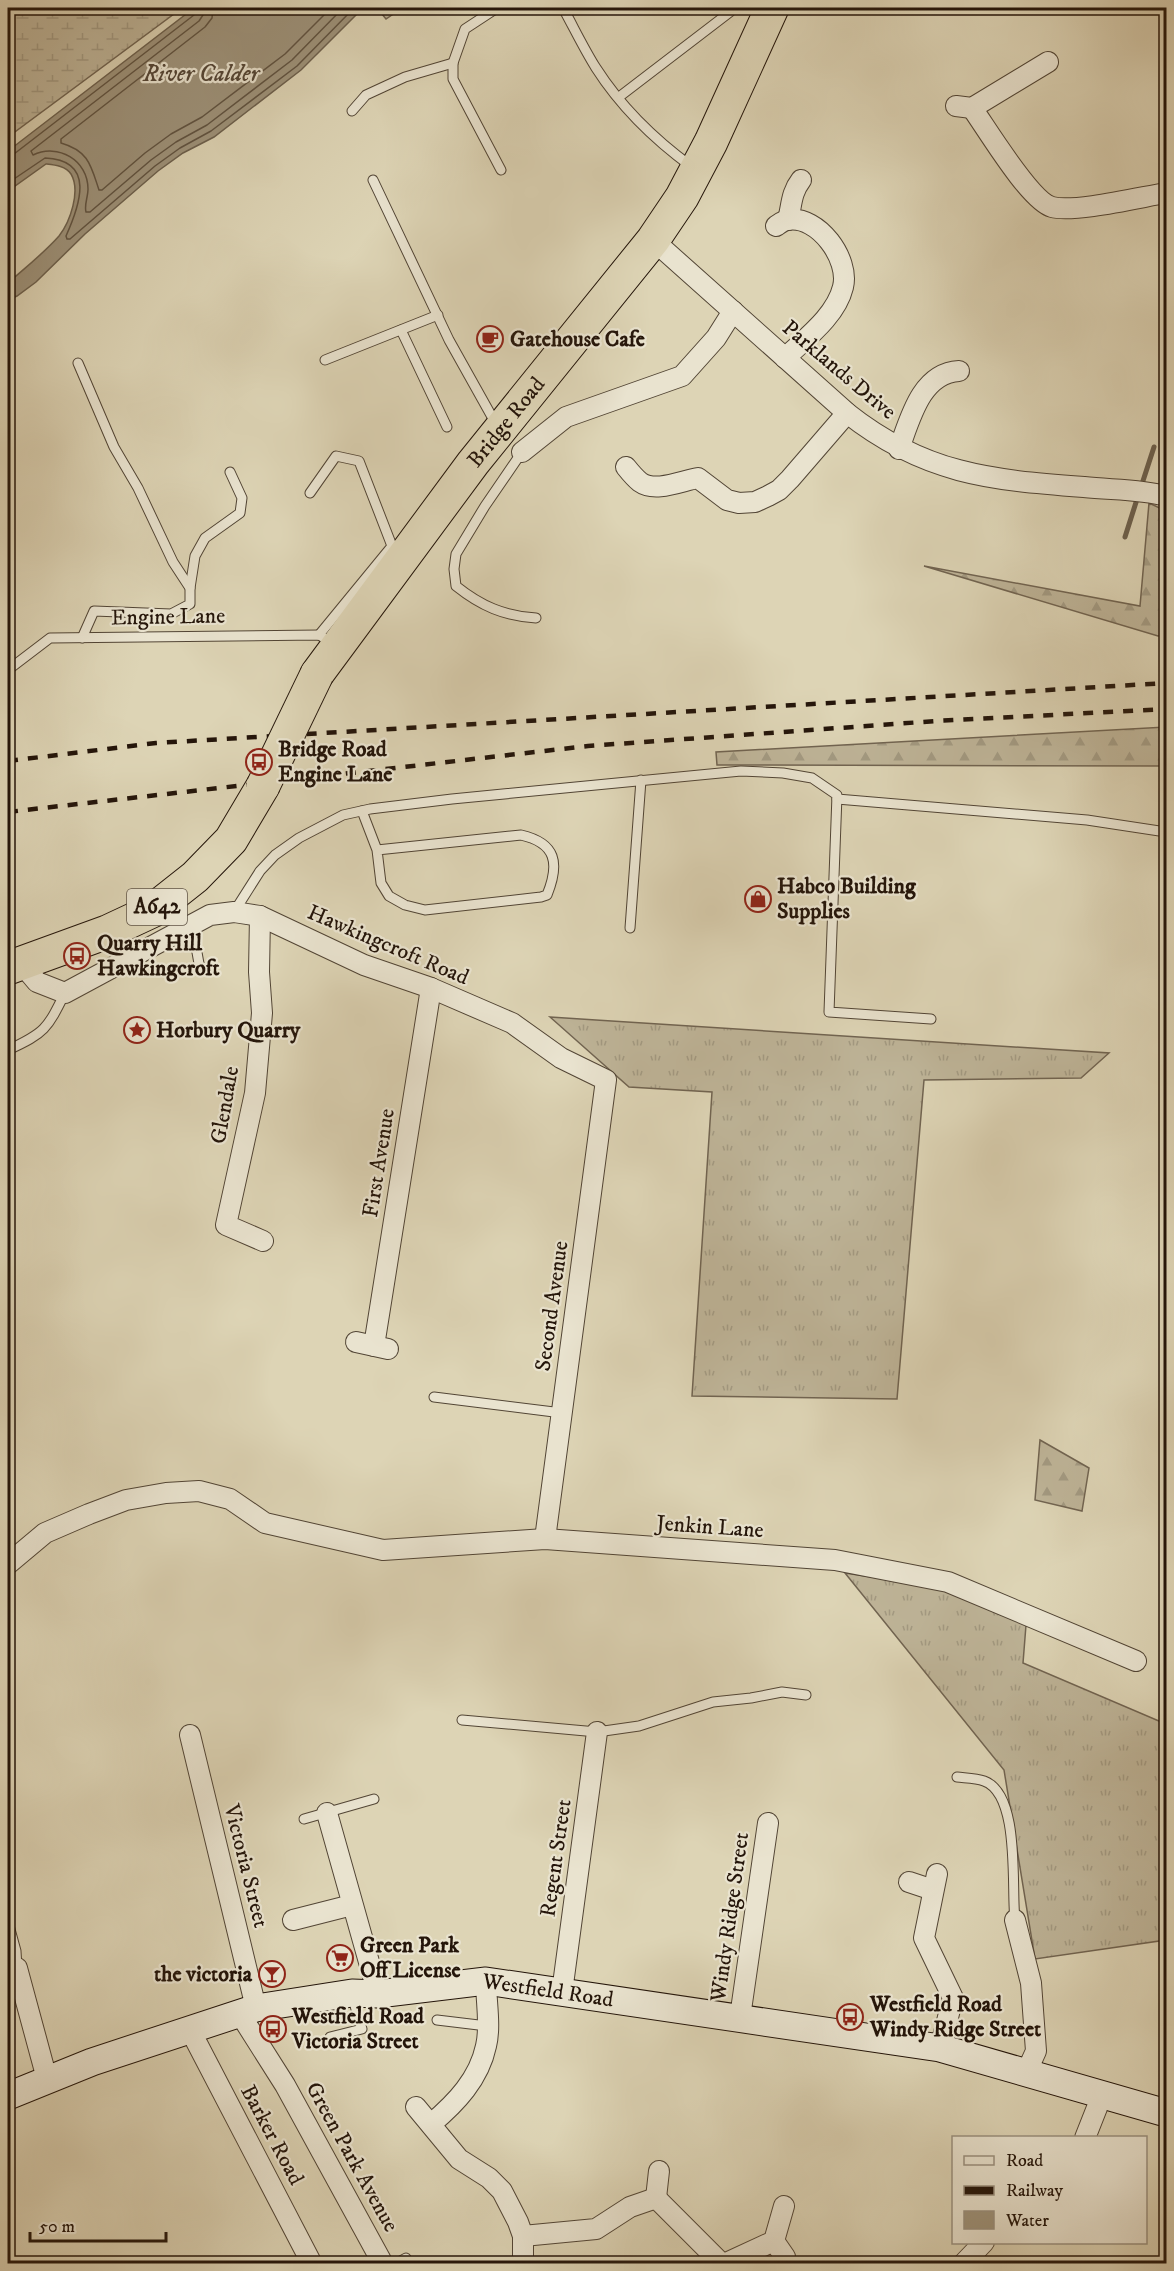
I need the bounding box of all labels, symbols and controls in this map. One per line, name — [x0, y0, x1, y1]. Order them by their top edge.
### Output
water label: River Calder — [142, 59, 261, 89]
street label: Parklands Drive — [777, 314, 901, 426]
cafe icon: Gatehouse Cafe — [475, 324, 505, 354]
place label: Gatehouse Cafe — [510, 326, 645, 353]
street label: Bridge Road — [461, 371, 551, 473]
street label: Engine Lane — [111, 603, 225, 631]
place label: Bridge Road Engine Lane — [278, 736, 392, 788]
bus stop icon: Bridge Road Engine Lane — [244, 747, 274, 777]
place label: Habco Building Supplies — [777, 873, 917, 925]
shop icon: Habco Building Supplies — [743, 884, 773, 914]
road number: A642 — [127, 889, 187, 925]
street label: Hawkingcroft Road — [303, 899, 473, 991]
place label: Quarry Hill Hawkingcroft — [97, 930, 220, 982]
bus stop icon: Quarry Hill Hawkingcroft — [62, 941, 92, 971]
place icon: Horbury Quarry — [122, 1015, 152, 1045]
place label: Horbury Quarry — [156, 1017, 301, 1044]
street label: Glendale — [205, 1064, 245, 1146]
street label: First Avenue — [357, 1107, 401, 1219]
street label: Second Avenue — [529, 1239, 575, 1373]
street label: Jenkin Lane — [653, 1510, 765, 1544]
street label: Regent Street — [534, 1797, 578, 1919]
street label: Victoria Street — [217, 1800, 274, 1931]
street label: Windy Ridge Street — [705, 1830, 755, 2005]
place label: Green Park Off License — [360, 1932, 461, 1984]
supermarket icon: Green Park Off License — [325, 1943, 355, 1973]
bar icon: the victoria — [257, 1959, 287, 1989]
place label: the victoria — [154, 1961, 253, 1988]
street label: Westfield Road — [480, 1967, 615, 2013]
place label: Westfield Road Windy Ridge Street — [869, 1991, 1041, 2043]
bus stop icon: Westfield Road Windy Ridge Street — [835, 2002, 865, 2032]
place label: Westfield Road Victoria Street — [291, 2003, 425, 2055]
bus stop icon: Westfield Road Victoria Street — [258, 2014, 288, 2044]
street label: Green Park Avenue — [300, 2077, 404, 2237]
street label: Barker Road — [234, 2080, 310, 2190]
legend — [952, 2136, 1147, 2244]
text: Road — [1006, 2150, 1043, 2172]
text: Railway — [1006, 2180, 1064, 2202]
scale bar — [30, 2205, 166, 2243]
text: Water — [1005, 2210, 1049, 2232]
text: 50 m — [39, 2216, 75, 2238]

